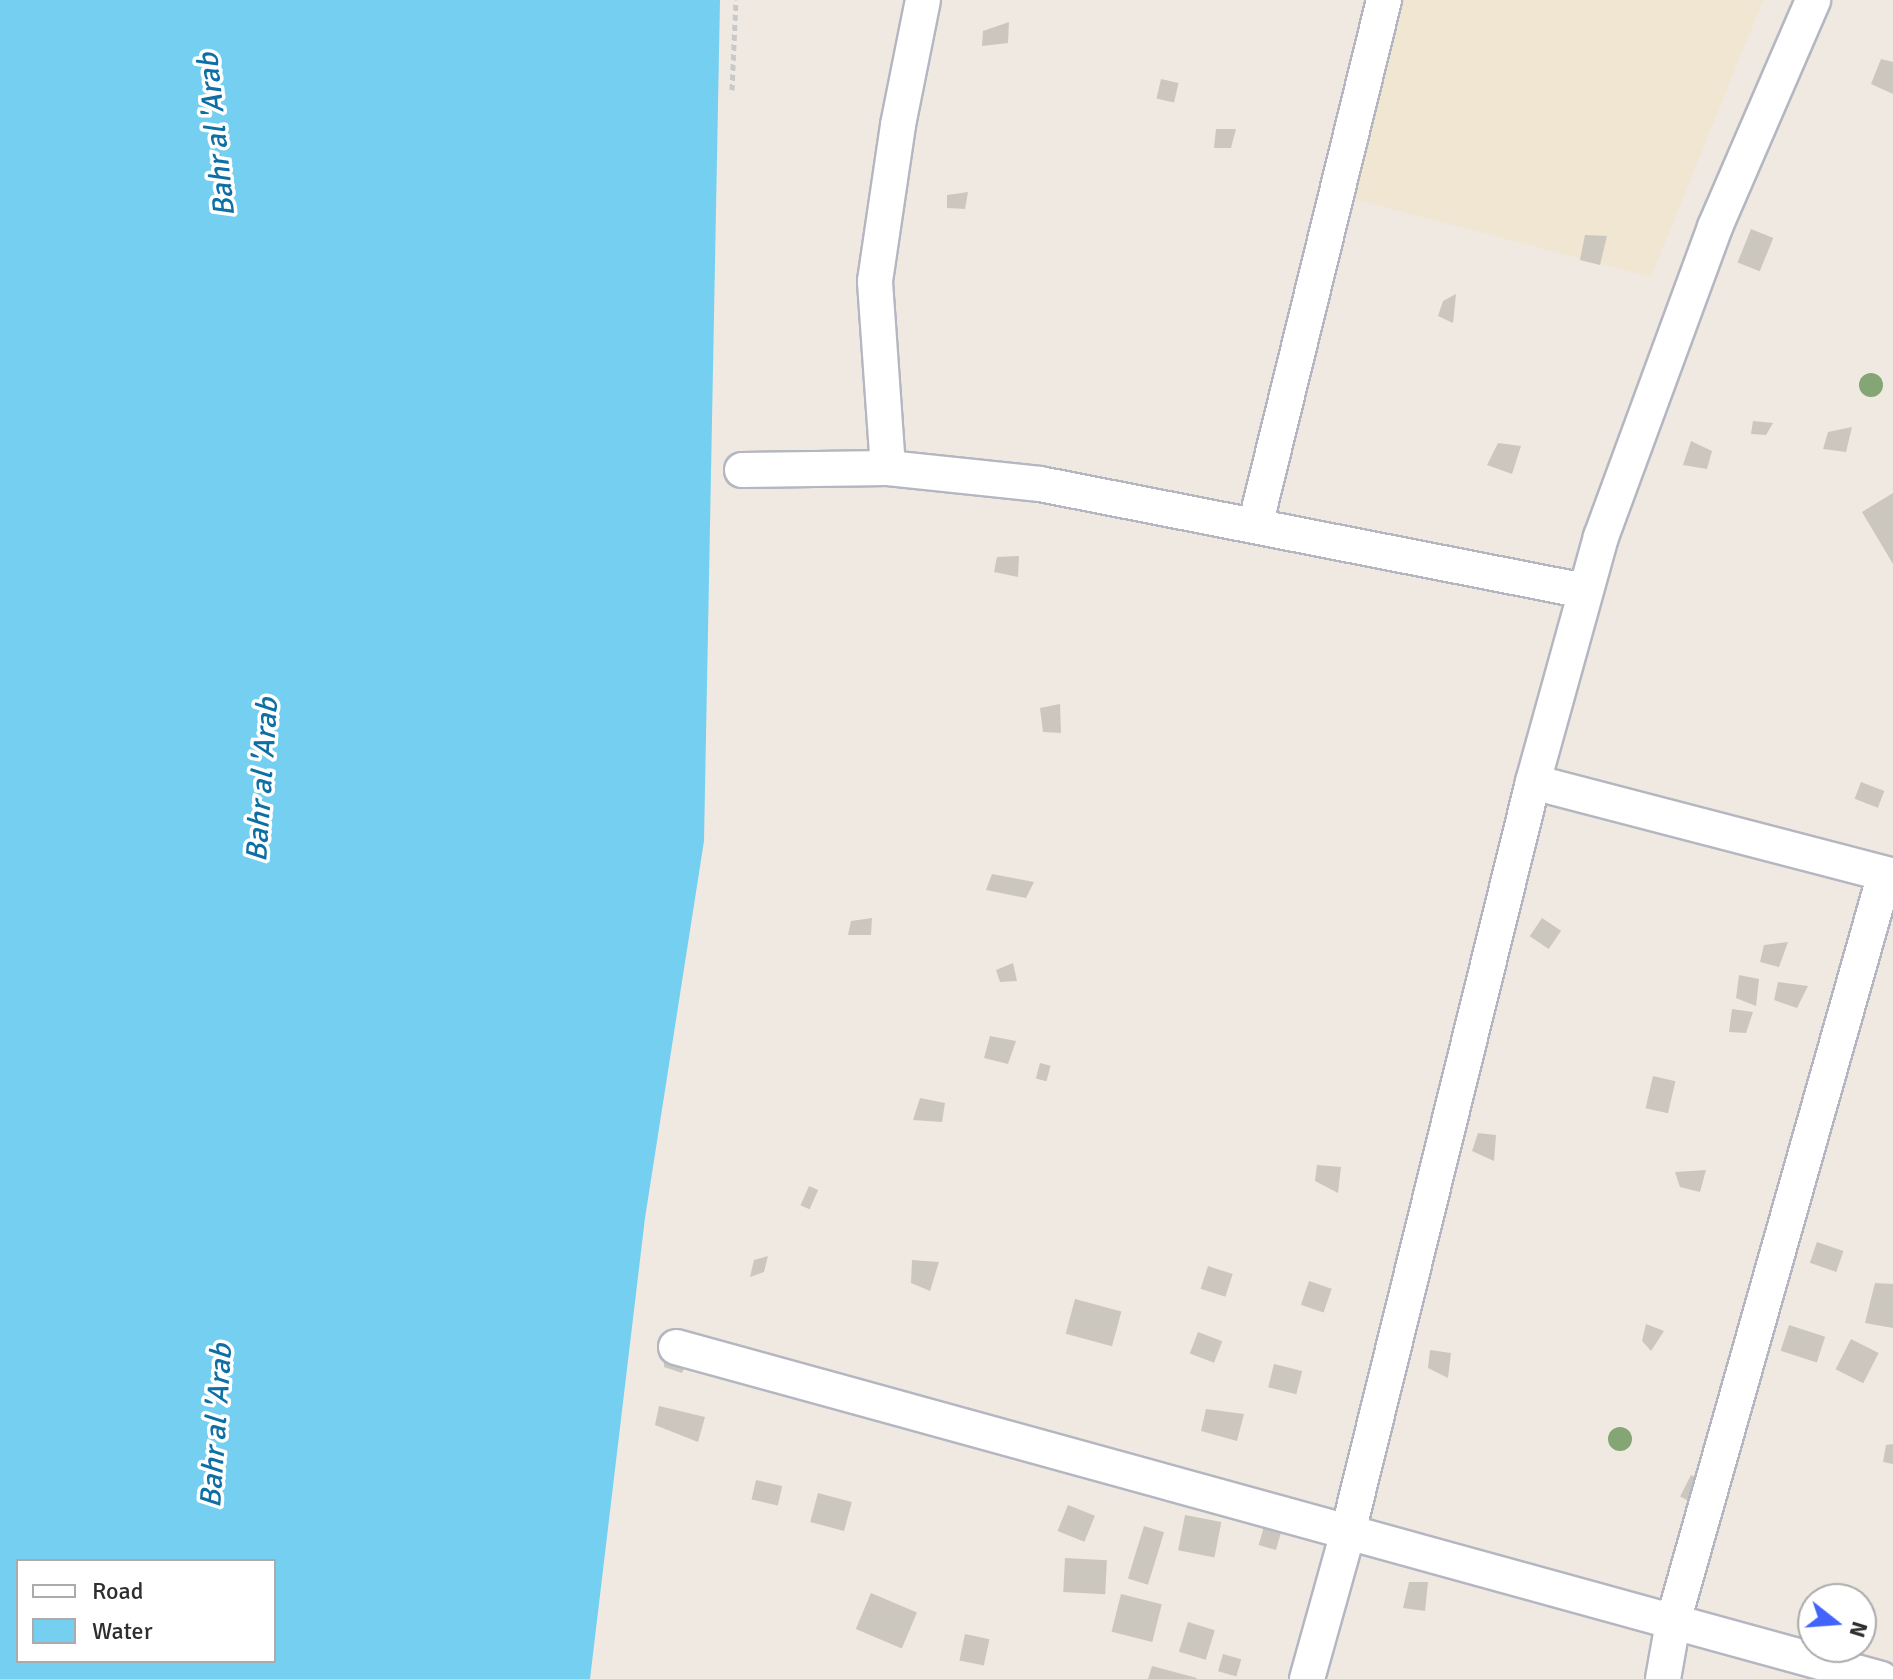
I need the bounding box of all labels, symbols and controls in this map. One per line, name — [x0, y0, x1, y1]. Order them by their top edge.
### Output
water label: Bahr al 'Arab — [191, 51, 243, 219]
water label: Bahr al 'Arab — [239, 697, 287, 863]
water label: Bahr al 'Arab — [193, 1343, 241, 1509]
legend — [16, 1559, 276, 1663]
text: Road — [92, 1576, 143, 1606]
north arrow — [1797, 1583, 1877, 1663]
text: Water — [92, 1616, 152, 1646]
text: N — [1843, 1618, 1874, 1641]

